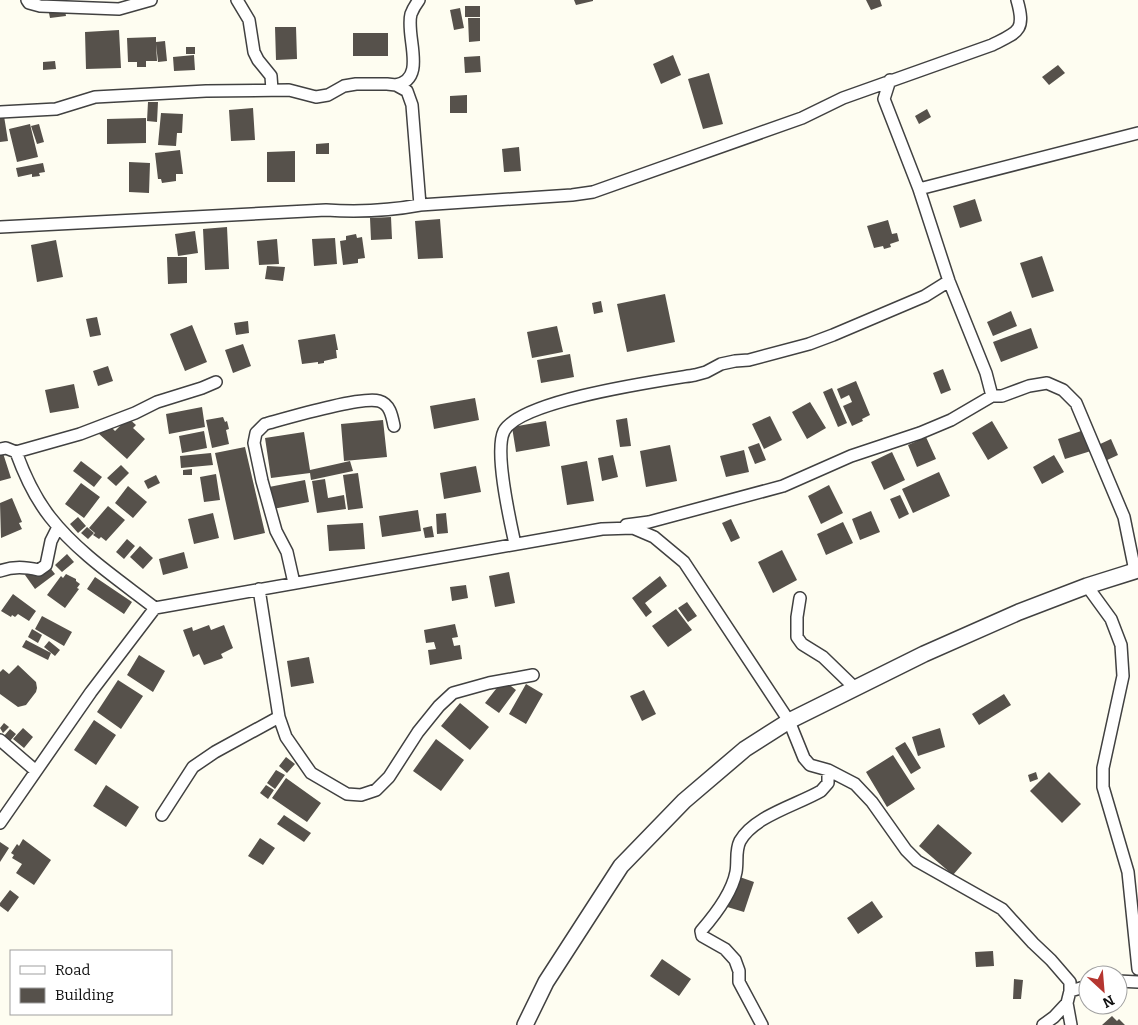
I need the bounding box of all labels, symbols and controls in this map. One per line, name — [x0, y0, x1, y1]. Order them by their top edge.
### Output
legend — [10, 950, 172, 1015]
text: Road — [55, 961, 90, 979]
north arrow — [1078, 965, 1128, 1015]
text: Building — [55, 986, 114, 1004]
text: N — [1100, 991, 1117, 1011]

